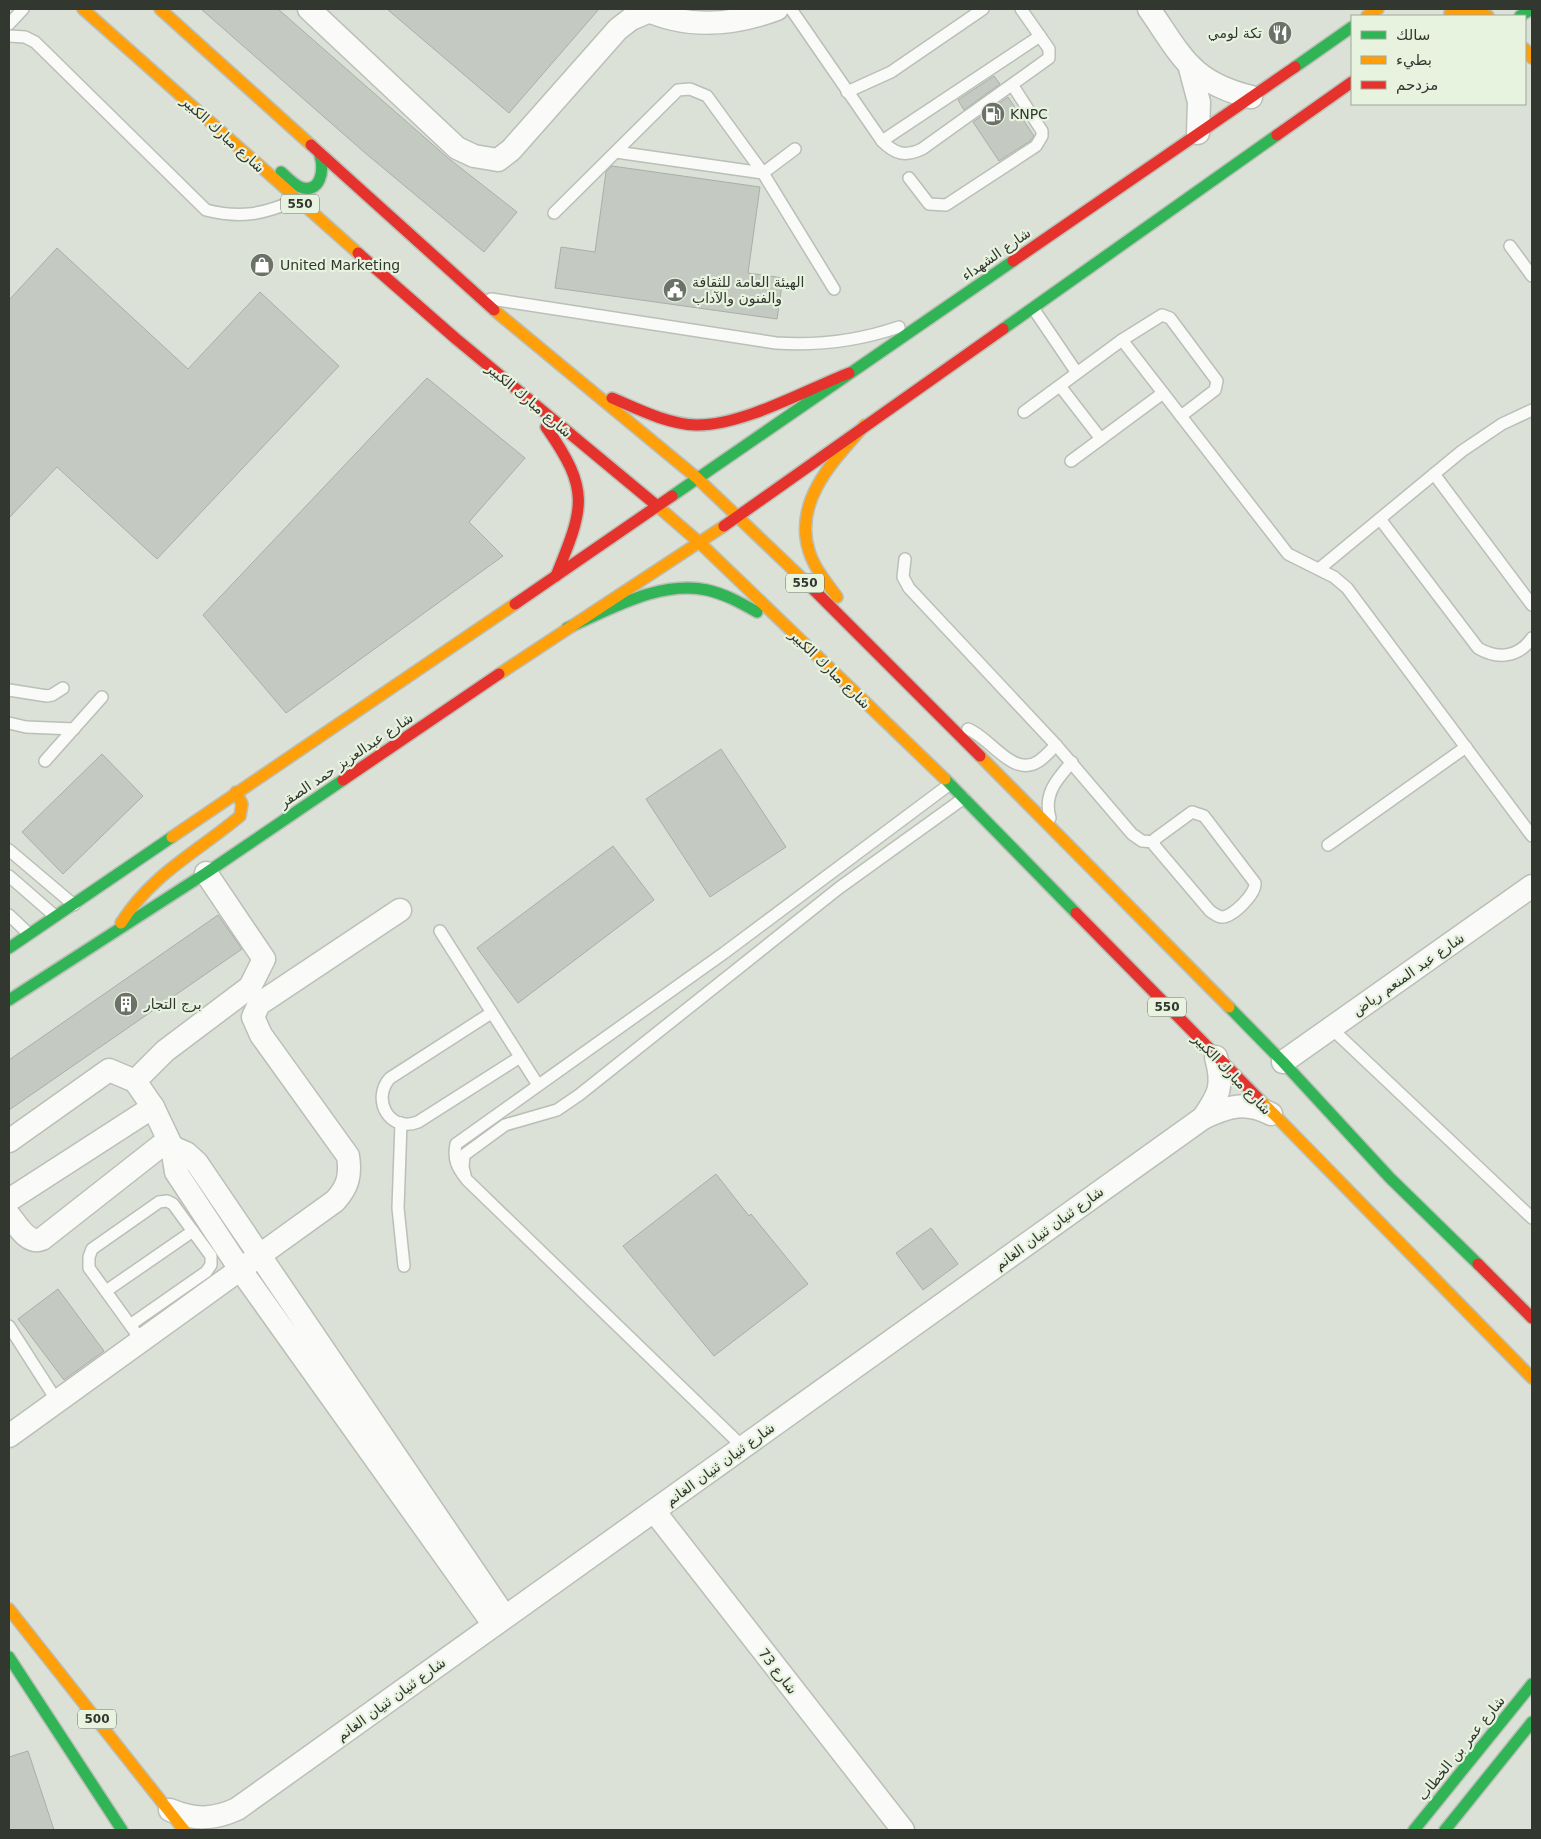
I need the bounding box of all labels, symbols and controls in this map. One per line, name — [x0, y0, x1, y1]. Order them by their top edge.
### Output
legend — [1351, 15, 1526, 105]
restaurant icon: تكة لومي — [1267, 20, 1293, 46]
place label: تكة لومي — [1208, 25, 1262, 42]
text: سالك — [1396, 26, 1430, 44]
text: بطيء — [1396, 51, 1432, 70]
text: مزدحم — [1396, 76, 1438, 94]
street label: شارع مبارك الكبير — [177, 92, 268, 176]
fuel station icon: KNPC — [980, 101, 1006, 127]
place label: KNPC — [1010, 106, 1048, 122]
road number: 550 — [281, 194, 319, 213]
street label: شارع الشهداء — [958, 224, 1034, 284]
shop icon: United Marketing — [249, 252, 275, 278]
place label: United Marketing — [280, 257, 400, 273]
place label: الهيئة العامة للثقافة والفنون والآداب — [692, 274, 804, 307]
public building icon: الهيئة العامة للثقافة والفنون والآداب — [662, 277, 688, 303]
street label: شارع مبارك الكبير — [482, 359, 575, 441]
road number: 550 — [786, 574, 824, 592]
street label: شارع مبارك الكبير — [785, 626, 874, 712]
street label: شارع عبدالعزيز حمد الصقر — [275, 709, 416, 812]
street label: شارع عبد المنعم رياض — [1349, 929, 1468, 1019]
building icon: برج التجار — [113, 991, 139, 1017]
place label: برج التجار — [143, 996, 202, 1013]
road number: 550 — [1148, 998, 1186, 1016]
street label: شارع مبارك الكبير — [1188, 1029, 1275, 1119]
street label: شارع ثنيان ثنيان الغانم — [991, 1183, 1107, 1274]
street label: شارع ثنيان ثنيان الغانم — [662, 1419, 778, 1510]
street label: شارع 73 — [754, 1645, 801, 1698]
street label: شارع ثنيان ثنيان الغانم — [333, 1654, 449, 1745]
street label: شارع عمر بن الخطاب — [1414, 1693, 1509, 1804]
road number: 500 — [78, 1710, 116, 1728]

